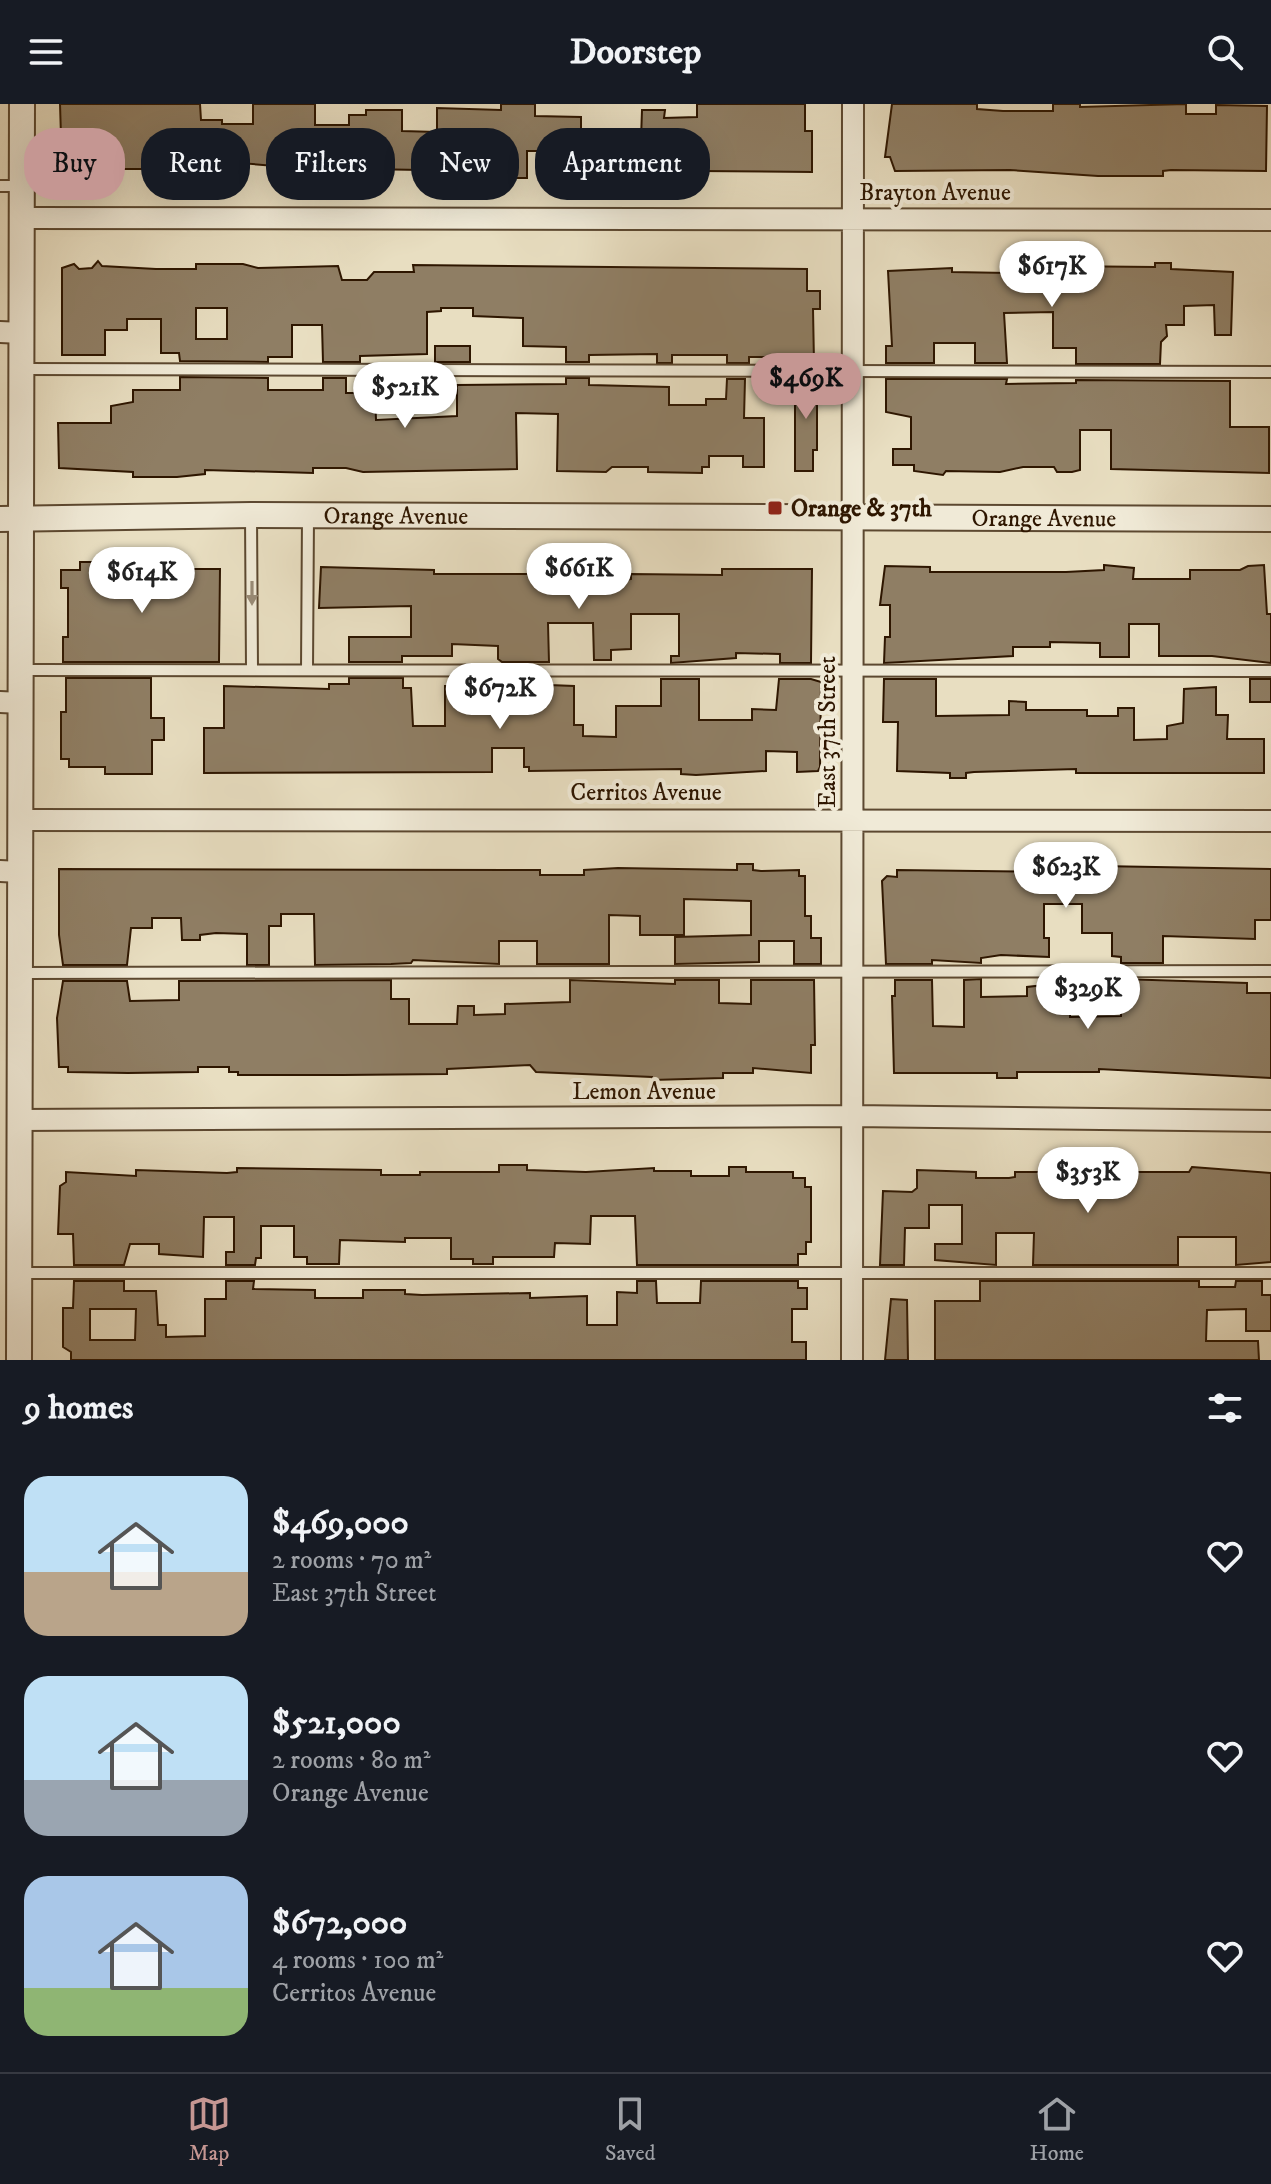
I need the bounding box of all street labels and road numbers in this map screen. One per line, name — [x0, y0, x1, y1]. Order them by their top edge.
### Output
street label: Brayton Avenue — [859, 178, 1011, 208]
street label: Orange Avenue — [324, 501, 468, 532]
street label: Orange Avenue — [972, 504, 1116, 534]
street label: East 37th Street — [813, 656, 843, 808]
street label: Cerritos Avenue — [570, 778, 722, 808]
street label: Lemon Avenue — [572, 1077, 716, 1107]

